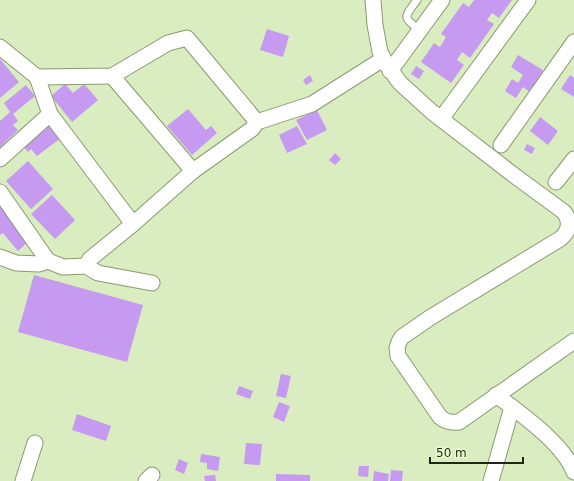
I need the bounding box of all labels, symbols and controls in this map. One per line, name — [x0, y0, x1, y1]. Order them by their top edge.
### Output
scale bar — [430, 439, 523, 465]
text: 50 m — [436, 446, 467, 460]

